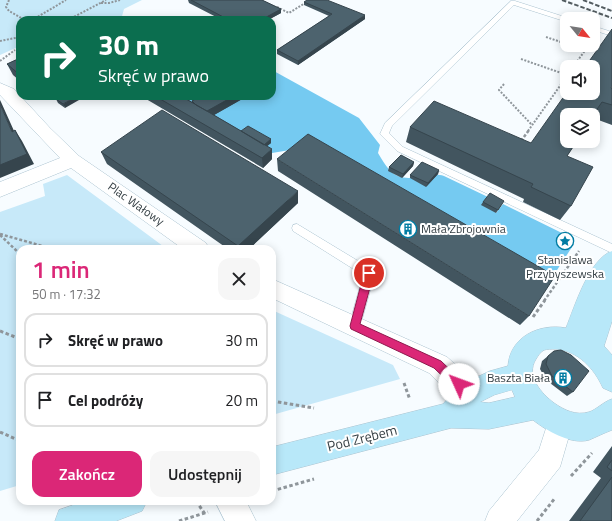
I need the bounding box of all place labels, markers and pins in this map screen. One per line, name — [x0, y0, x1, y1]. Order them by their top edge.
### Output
building icon: Mała Zbrojownia — [398, 219, 418, 239]
place label: Mała Zbrojownia — [421, 219, 506, 238]
place icon: Stanislawa Przybyszewska — [555, 231, 575, 251]
place label: Stanislawa Przybyszewska — [526, 250, 604, 283]
pin — [352, 256, 386, 290]
place label: Baszta Biała — [487, 368, 550, 387]
building icon: Baszta Biała — [553, 368, 573, 388]

